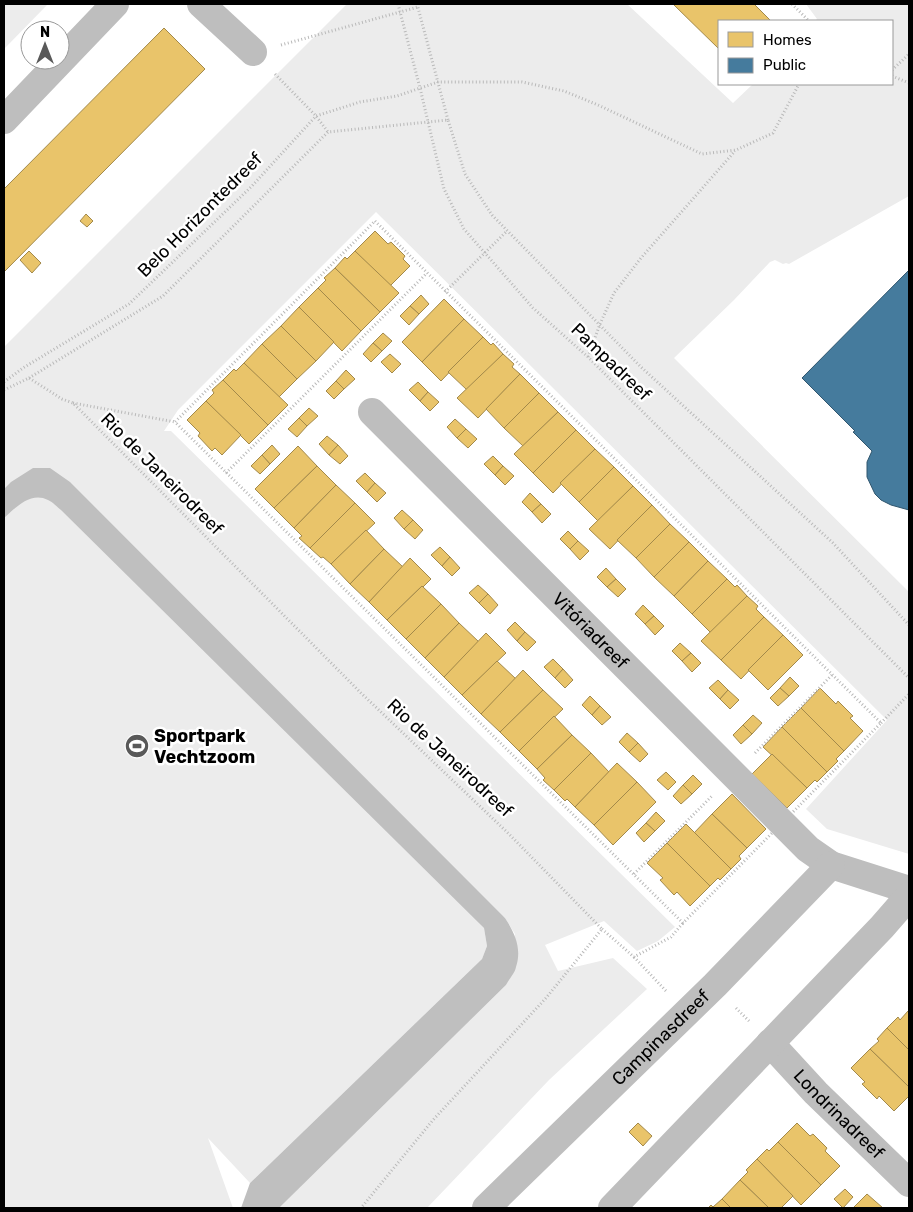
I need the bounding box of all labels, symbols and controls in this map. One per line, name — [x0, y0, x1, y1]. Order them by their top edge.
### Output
north arrow — [20, 20, 70, 70]
legend — [718, 20, 893, 85]
text: N — [40, 24, 50, 41]
text: Homes — [763, 31, 812, 49]
text: Public — [763, 56, 806, 74]
street label: Belo Horizontedreef — [133, 148, 267, 282]
street label: Pampadreef — [567, 319, 656, 406]
street label: Rio de Janeirodreef — [96, 408, 228, 540]
street label: Vitóriadreef — [547, 588, 633, 674]
street label: Rio de Janeirodreef — [382, 694, 518, 822]
place label: Sportpark Vechtzoom — [154, 725, 255, 768]
sports icon: Sportpark Vechtzoom — [124, 733, 150, 759]
street label: Campinasdreef — [607, 985, 714, 1090]
street label: Londrinadreef — [789, 1065, 889, 1164]

